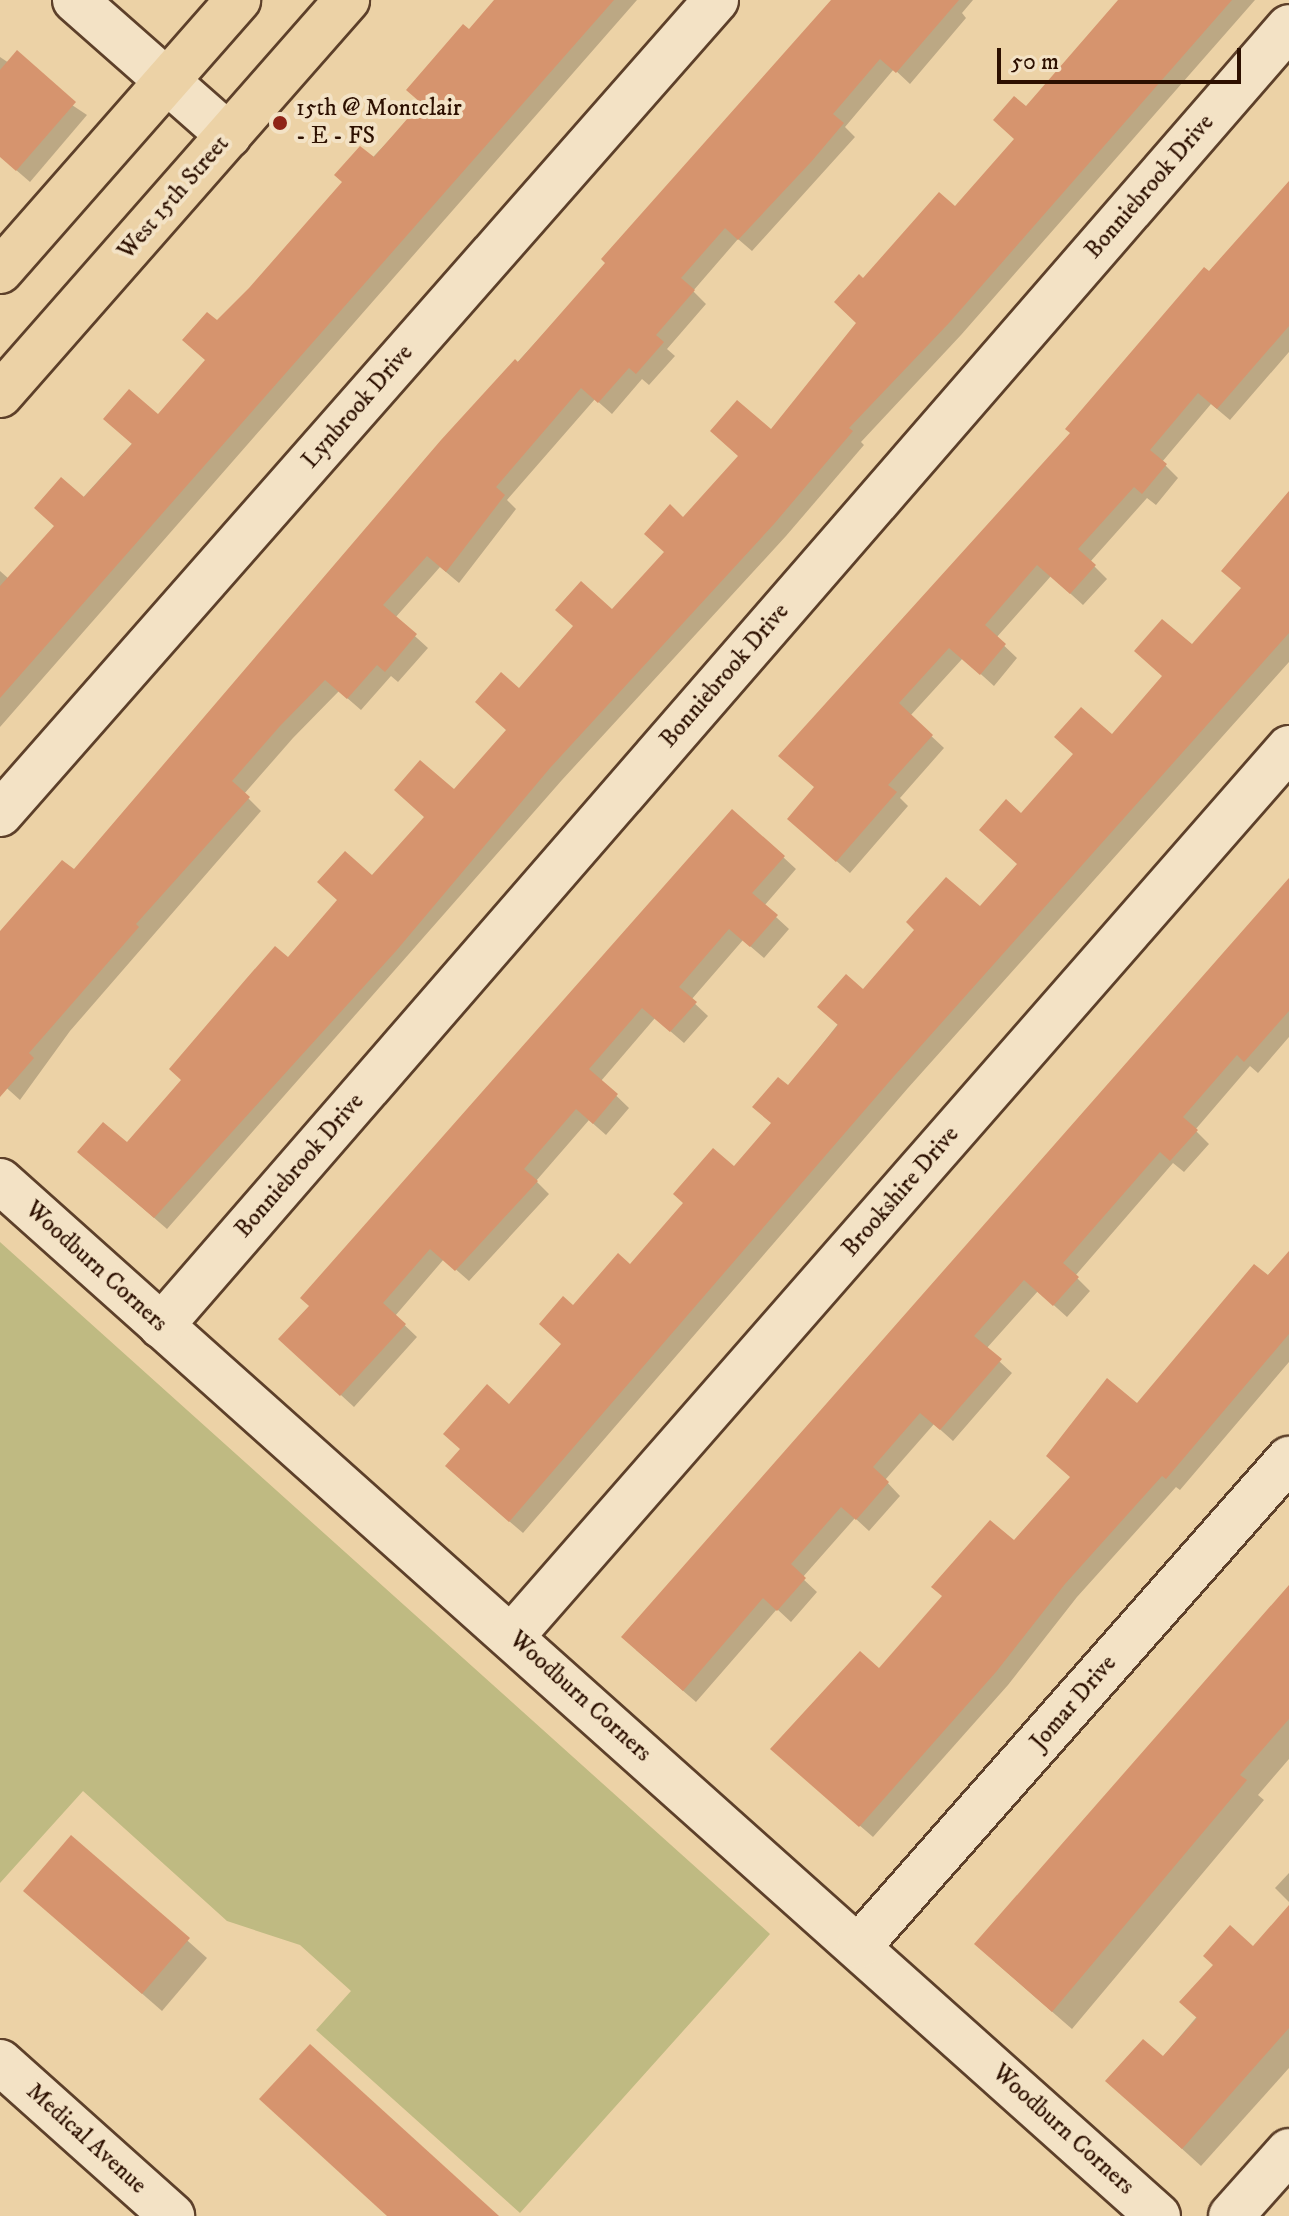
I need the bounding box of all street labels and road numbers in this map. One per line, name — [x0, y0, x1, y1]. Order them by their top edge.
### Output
street label: Bonniebrook Drive — [1079, 109, 1221, 265]
street label: West 15th Street — [112, 130, 236, 266]
street label: Lynbrook Drive — [296, 339, 420, 475]
street label: Bonniebrook Drive — [654, 598, 796, 754]
street label: Bonniebrook Drive — [229, 1088, 371, 1244]
street label: Brookshire Drive — [837, 1121, 965, 1263]
street label: Woodburn Corners — [19, 1196, 173, 1338]
street label: Woodburn Corners — [503, 1626, 657, 1768]
street label: Jomar Drive — [1025, 1650, 1123, 1756]
street label: Woodburn Corners — [986, 2059, 1140, 2201]
street label: Medical Avenue — [20, 2078, 152, 2200]

